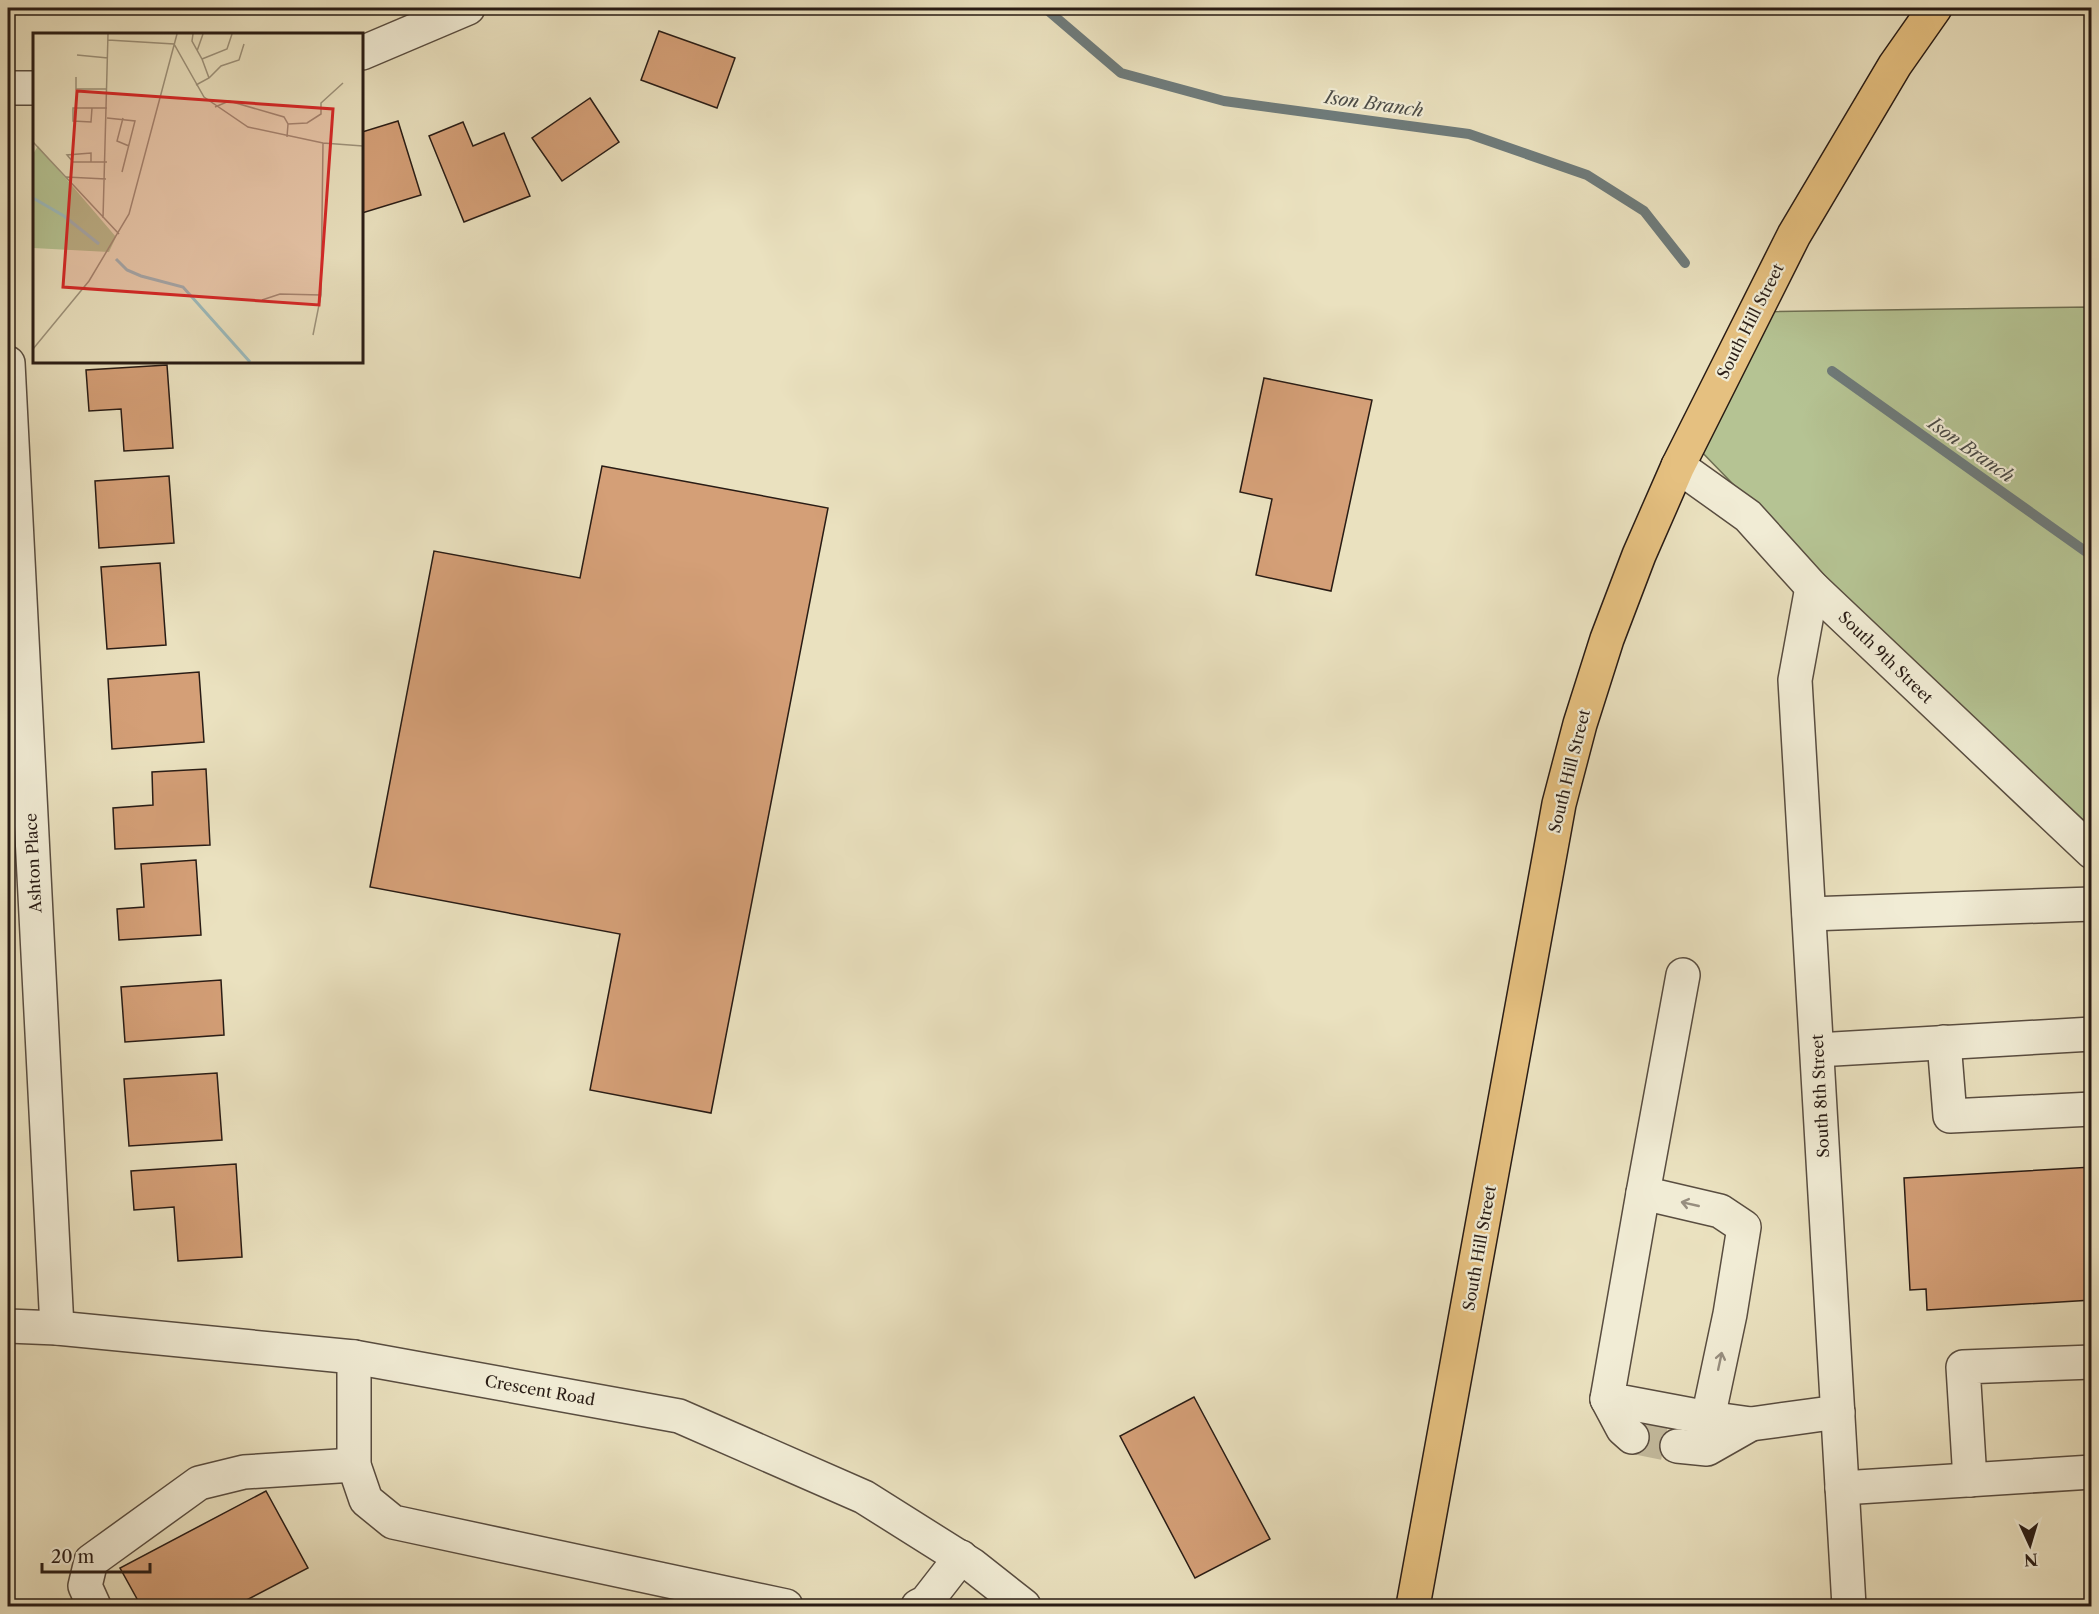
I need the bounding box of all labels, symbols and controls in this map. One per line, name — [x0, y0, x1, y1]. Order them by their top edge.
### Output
inset map — [33, 33, 363, 363]
water label: Ison Branch — [1321, 86, 1425, 122]
street label: South Hill Street — [1712, 260, 1788, 382]
water label: Ison Branch — [1922, 411, 2018, 488]
street label: South 9th Street — [1835, 607, 1938, 707]
street label: South Hill Street — [1544, 707, 1594, 835]
street label: Ashton Place — [20, 813, 46, 914]
street label: South 8th Street — [1807, 1033, 1833, 1158]
street label: South Hill Street — [1458, 1183, 1500, 1312]
one-way arrow — [1681, 1198, 1700, 1210]
one-way arrow — [1715, 1352, 1727, 1371]
street label: Crescent Road — [483, 1370, 597, 1410]
north arrow — [2000, 1515, 2060, 1575]
scale bar — [42, 1536, 150, 1574]
text: 20 m — [51, 1546, 95, 1568]
text: N — [2023, 1550, 2039, 1570]

